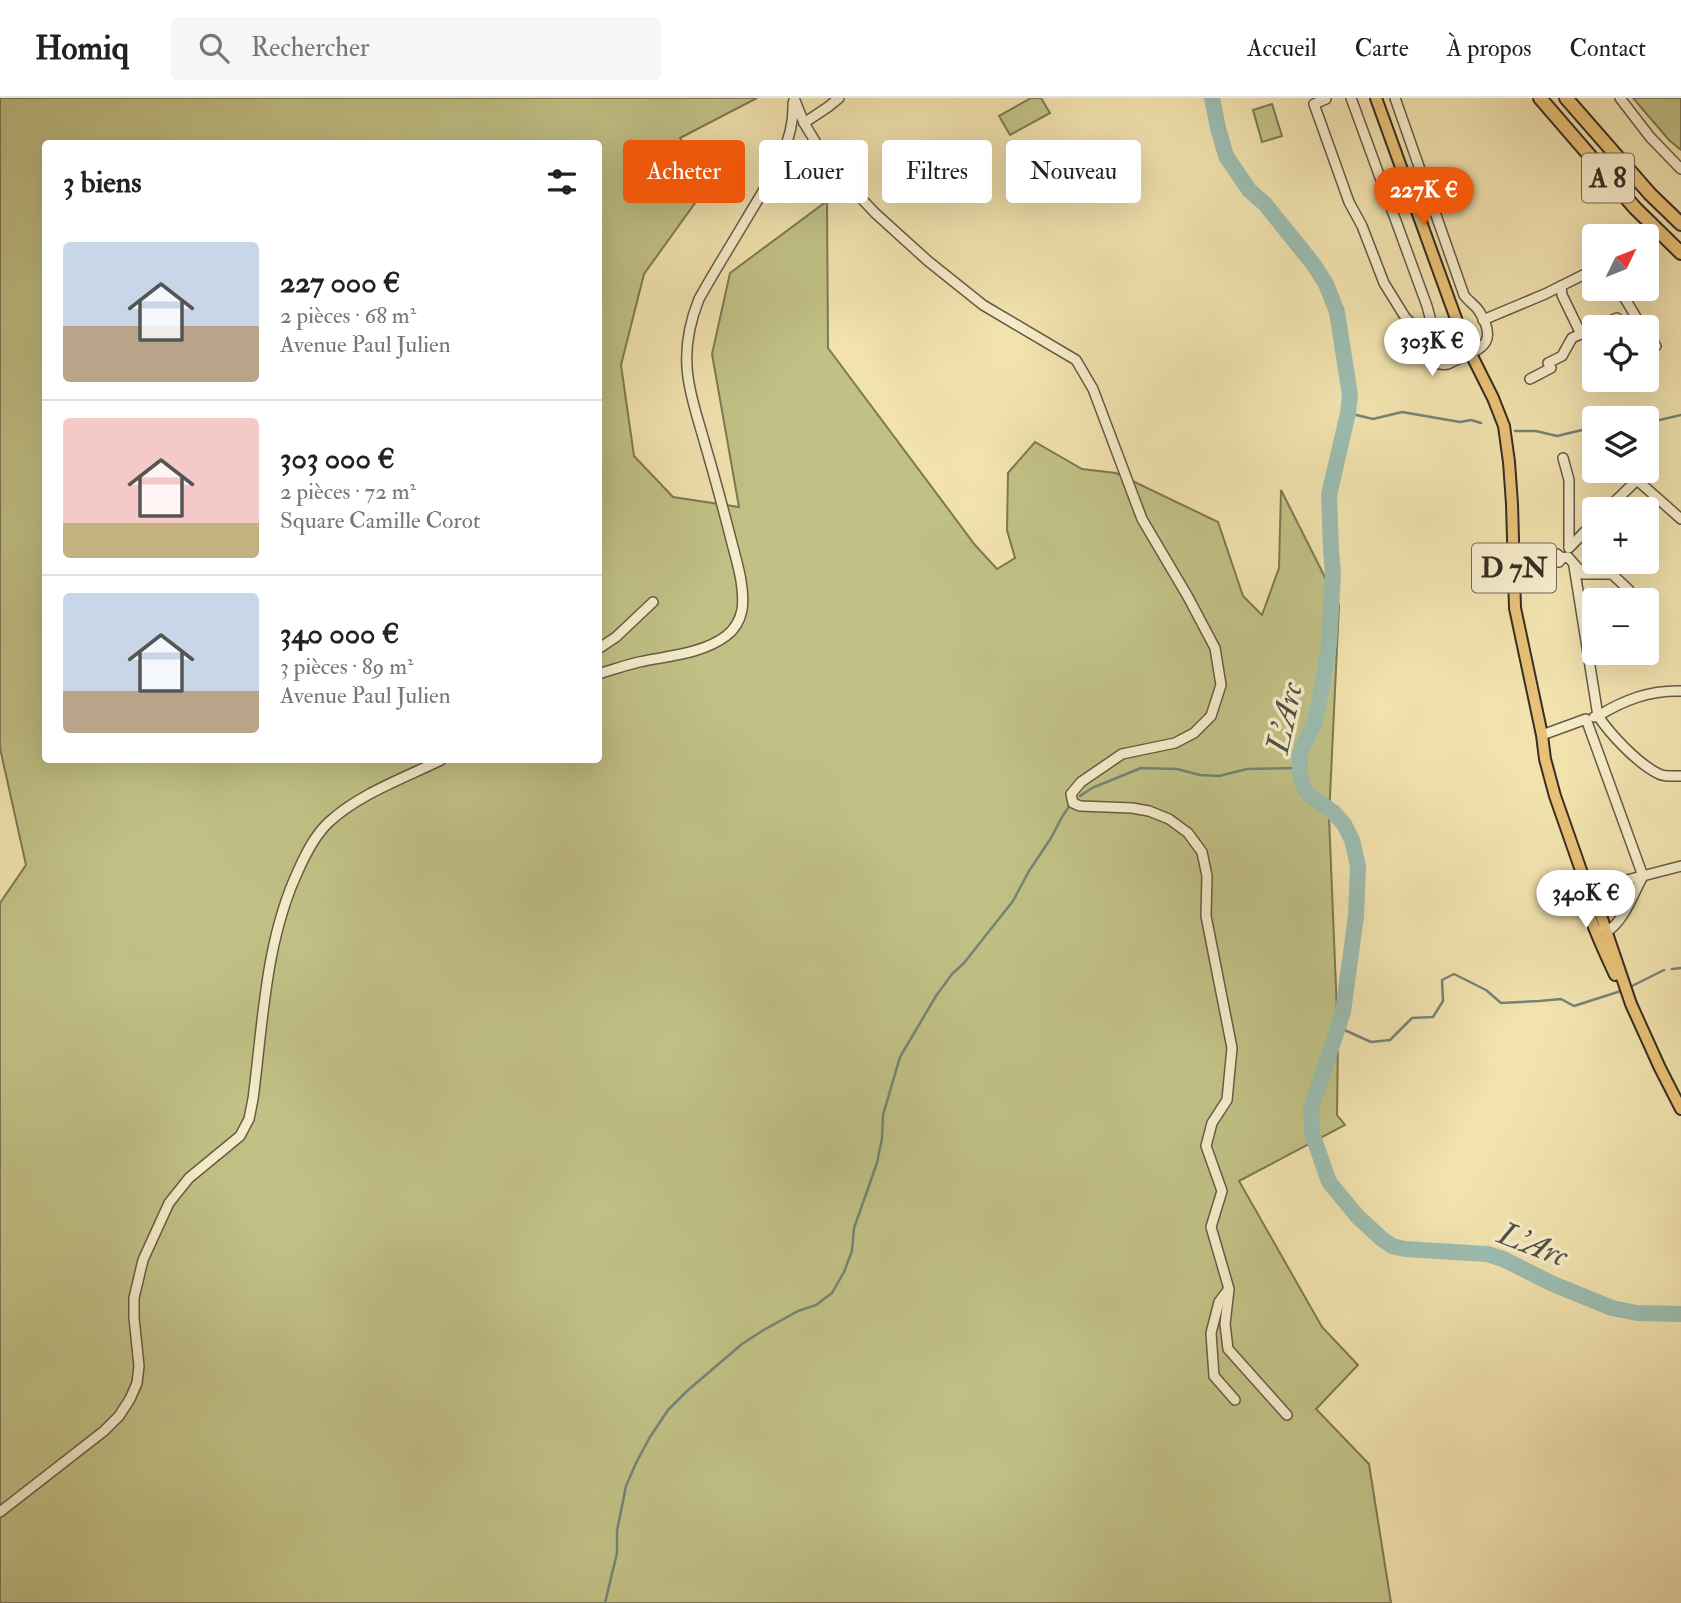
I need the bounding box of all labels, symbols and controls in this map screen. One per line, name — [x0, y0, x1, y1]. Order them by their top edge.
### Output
search box — [171, 17, 661, 80]
text: Homiq — [35, 28, 129, 69]
icon: search — [195, 29, 233, 67]
text: Rechercher — [251, 32, 369, 64]
text: Accueil — [1247, 33, 1317, 64]
text: Carte — [1355, 33, 1409, 64]
text: À propos — [1447, 33, 1532, 64]
text: Contact — [1570, 33, 1646, 64]
chip: Acheter — [623, 140, 745, 203]
chip: Louer — [759, 140, 868, 203]
chip: Filtres — [882, 140, 992, 203]
chip: Nouveau — [1006, 140, 1141, 203]
road number: A 8 — [1582, 154, 1634, 202]
icon: filters — [543, 163, 581, 201]
text: 3 biens — [63, 164, 142, 201]
pin: 227K € — [1367, 167, 1481, 227]
text: 227K € — [1390, 175, 1458, 204]
north arrow — [1582, 224, 1659, 301]
map controls — [1582, 224, 1659, 665]
text: 227 000 € — [280, 264, 400, 301]
icon: home — [119, 270, 203, 354]
text: 2 pièces · 68 m² — [280, 301, 416, 330]
button: locate — [1582, 315, 1659, 392]
pin: 303K € — [1375, 318, 1489, 378]
text: 303K € — [1400, 326, 1464, 355]
text: Avenue Paul Julien — [280, 330, 451, 359]
button: layers — [1582, 406, 1659, 483]
text: 303 000 € — [280, 440, 395, 477]
icon: home — [119, 446, 203, 530]
text: 2 pièces · 72 m² — [280, 477, 416, 506]
button: + — [1582, 497, 1659, 574]
text: Square Camille Corot — [280, 506, 480, 535]
road number: D 7N — [1472, 544, 1556, 592]
button: − — [1582, 588, 1659, 665]
text: 340 000 € — [280, 615, 399, 652]
icon: home — [119, 621, 203, 705]
text: 3 pièces · 89 m² — [280, 652, 414, 681]
water label: L'Arc — [1258, 678, 1312, 759]
text: Avenue Paul Julien — [280, 681, 451, 710]
pin: 340K € — [1529, 870, 1643, 930]
text: 340K € — [1552, 878, 1620, 907]
water label: L'Arc — [1491, 1213, 1575, 1277]

